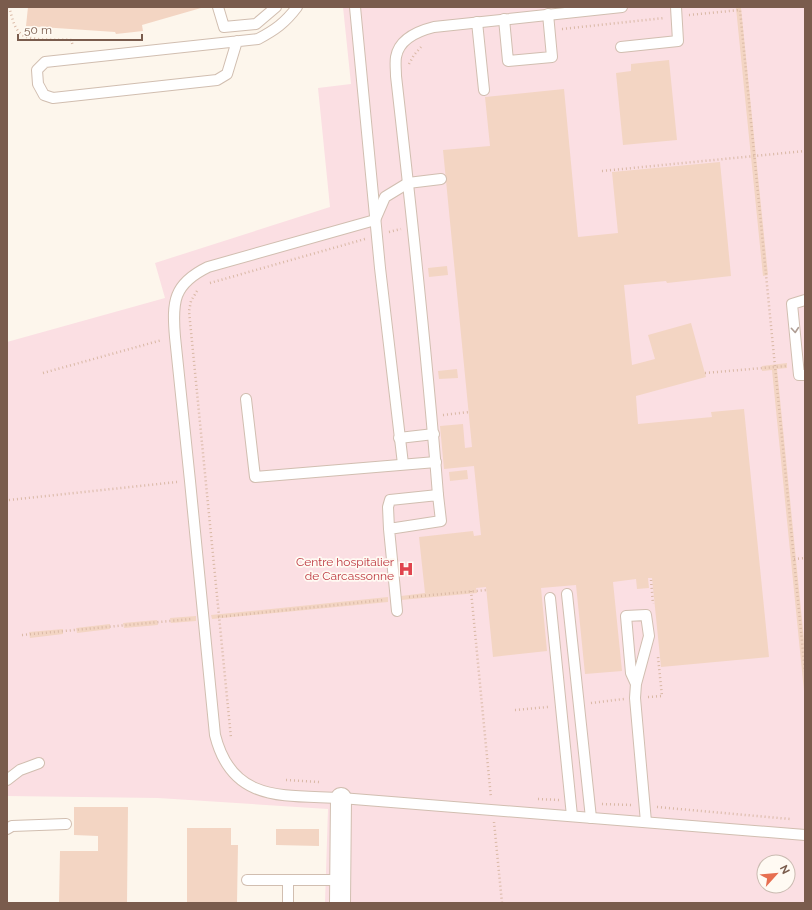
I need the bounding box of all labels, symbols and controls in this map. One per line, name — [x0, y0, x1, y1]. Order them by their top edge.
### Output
scale bar — [18, 16, 142, 42]
text: 50 m — [24, 23, 52, 37]
one-way arrow — [790, 327, 799, 333]
place label: Centre hospitalier de Carcassonne — [296, 555, 395, 583]
hospital icon: Centre hospitalier de Carcassonne — [397, 560, 415, 578]
north arrow — [756, 854, 796, 894]
text: N — [777, 863, 792, 876]

